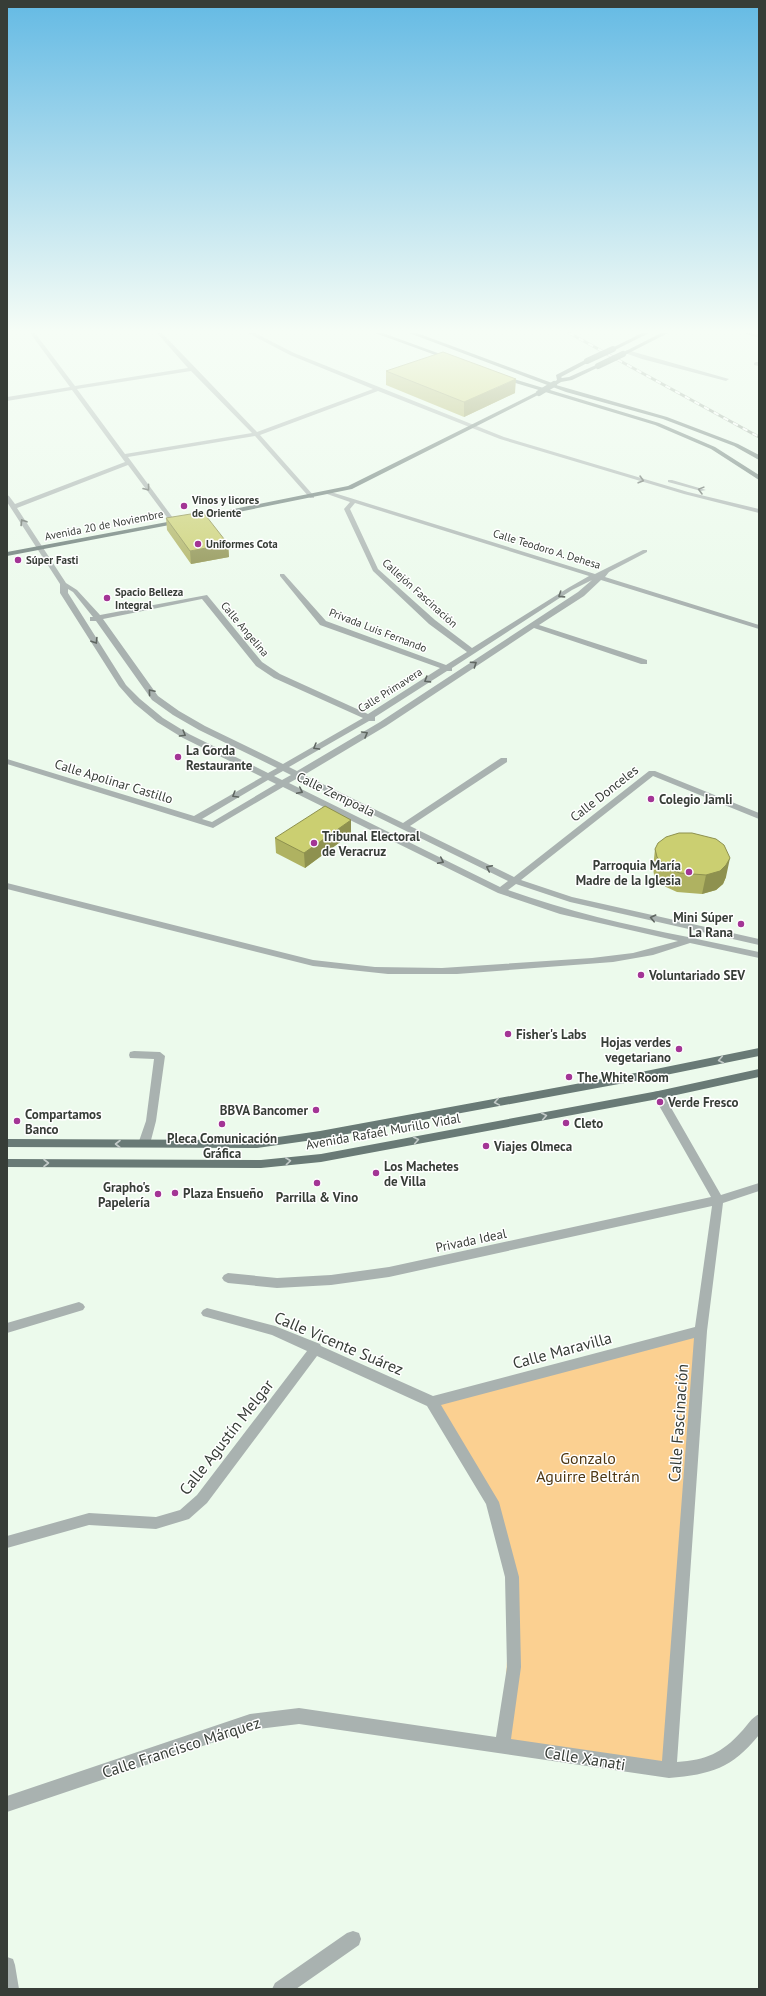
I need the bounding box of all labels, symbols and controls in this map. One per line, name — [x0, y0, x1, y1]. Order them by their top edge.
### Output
one-way arrow — [638, 475, 645, 484]
one-way arrow — [142, 483, 149, 490]
one-way arrow — [698, 486, 705, 495]
place label: Vinos y licores de Oriente — [191, 493, 259, 520]
marker: Vinos y licores de Oriente — [179, 501, 189, 511]
street label: Avenida 20 de Noviembre — [43, 507, 165, 543]
one-way arrow — [21, 519, 28, 526]
street label: Calle Teodoro A. Dehesa — [491, 526, 603, 572]
place label: Uniformes Cota — [206, 537, 278, 551]
marker: Uniformes Cota — [193, 539, 203, 549]
place label: Súper Fasti — [26, 553, 78, 567]
marker: Súper Fasti — [13, 555, 23, 565]
street label: Callejón Fascinación — [380, 556, 460, 630]
place label: Spacio Belleza Integral — [115, 585, 183, 612]
one-way arrow — [558, 590, 565, 597]
marker: Spacio Belleza Integral — [102, 593, 112, 603]
street label: Calle Angelina — [218, 599, 272, 659]
street label: Privada Luis Fernando — [327, 605, 429, 655]
one-way arrow — [91, 637, 98, 644]
one-way arrow — [470, 661, 477, 669]
street label: Calle Primavera — [355, 665, 425, 715]
one-way arrow — [424, 675, 431, 683]
one-way arrow — [148, 689, 155, 697]
one-way arrow — [179, 729, 186, 736]
one-way arrow — [361, 732, 368, 739]
place label: La Gorda Restaurante — [186, 742, 253, 774]
one-way arrow — [313, 743, 320, 750]
marker: La Gorda Restaurante — [173, 752, 183, 762]
street label: Calle Apolinar Castillo — [53, 755, 175, 808]
street label: Calle Donceles — [567, 761, 642, 825]
street label: Calle Zempoala — [294, 768, 378, 821]
one-way arrow — [295, 786, 303, 794]
one-way arrow — [232, 791, 240, 798]
place label: Colegio Jamli — [659, 791, 732, 808]
marker: Colegio Jamli — [646, 794, 656, 804]
place label: Tribunal Electoral de Veracruz — [322, 828, 420, 860]
marker: Tribunal Electoral de Veracruz — [309, 838, 319, 848]
one-way arrow — [437, 856, 444, 864]
place label: Parroquia María Madre de la Iglesia — [576, 857, 681, 889]
one-way arrow — [486, 865, 493, 872]
marker: Parroquia María Madre de la Iglesia — [684, 867, 694, 877]
place label: Mini Súper La Rana — [673, 909, 733, 941]
one-way arrow — [650, 914, 656, 922]
marker: Mini Súper La Rana — [736, 919, 746, 929]
place label: Voluntariado SEV — [648, 967, 745, 984]
marker: Voluntariado SEV — [636, 970, 646, 980]
place label: Fisher's Labs — [516, 1026, 587, 1043]
marker: Fisher's Labs — [503, 1029, 513, 1039]
place label: Hojas verdes vegetariano — [601, 1034, 672, 1066]
marker: Hojas verdes vegetariano — [674, 1044, 684, 1054]
one-way arrow — [718, 1055, 724, 1064]
place label: The White Room — [577, 1069, 669, 1086]
marker: The White Room — [564, 1072, 574, 1082]
place label: Verde Fresco — [667, 1094, 739, 1111]
marker: Verde Fresco — [655, 1097, 665, 1107]
one-way arrow — [494, 1098, 500, 1106]
place label: BBVA Bancomer — [220, 1102, 308, 1119]
marker: BBVA Bancomer — [311, 1105, 321, 1115]
place label: Compartamos Banco — [25, 1106, 102, 1138]
street label: Avenida Rafaél Murillo Vidal — [304, 1109, 462, 1153]
one-way arrow — [541, 1112, 547, 1121]
place label: Cleto — [574, 1115, 603, 1132]
marker: Compartamos Banco — [12, 1116, 22, 1126]
marker: Cleto — [561, 1118, 571, 1128]
marker: Pleca Comunicación Gráfica — [217, 1119, 227, 1129]
place label: Pleca Comunicación Gráfica — [167, 1130, 277, 1162]
one-way arrow — [413, 1136, 419, 1145]
place label: Viajes Olmeca — [493, 1138, 572, 1155]
one-way arrow — [115, 1140, 121, 1148]
marker: Viajes Olmeca — [481, 1141, 491, 1151]
one-way arrow — [285, 1157, 291, 1166]
place label: Los Machetes de Villa — [384, 1158, 459, 1190]
one-way arrow — [43, 1159, 49, 1167]
marker: Los Machetes de Villa — [371, 1168, 381, 1178]
marker: Parrilla & Vino — [312, 1178, 322, 1188]
place label: Grapho's Papelería — [98, 1179, 150, 1211]
place label: Plaza Ensueño — [183, 1185, 263, 1202]
marker: Plaza Ensueño — [170, 1188, 180, 1198]
marker: Grapho's Papelería — [153, 1189, 163, 1199]
place label: Parrilla & Vino — [276, 1189, 358, 1206]
street label: Privada Ideal — [434, 1225, 508, 1256]
street label: Calle Vicente Suárez — [271, 1307, 407, 1379]
street label: Calle Maravilla — [510, 1327, 614, 1373]
street label: Calle Fascinación — [664, 1363, 692, 1483]
street label: Calle Agustín Melgar — [175, 1375, 278, 1499]
park label: Gonzalo Aguirre Beltrán — [536, 1448, 640, 1486]
street label: Calle Francisco Márquez — [99, 1712, 263, 1782]
street label: Calle Xanati — [543, 1742, 627, 1774]

